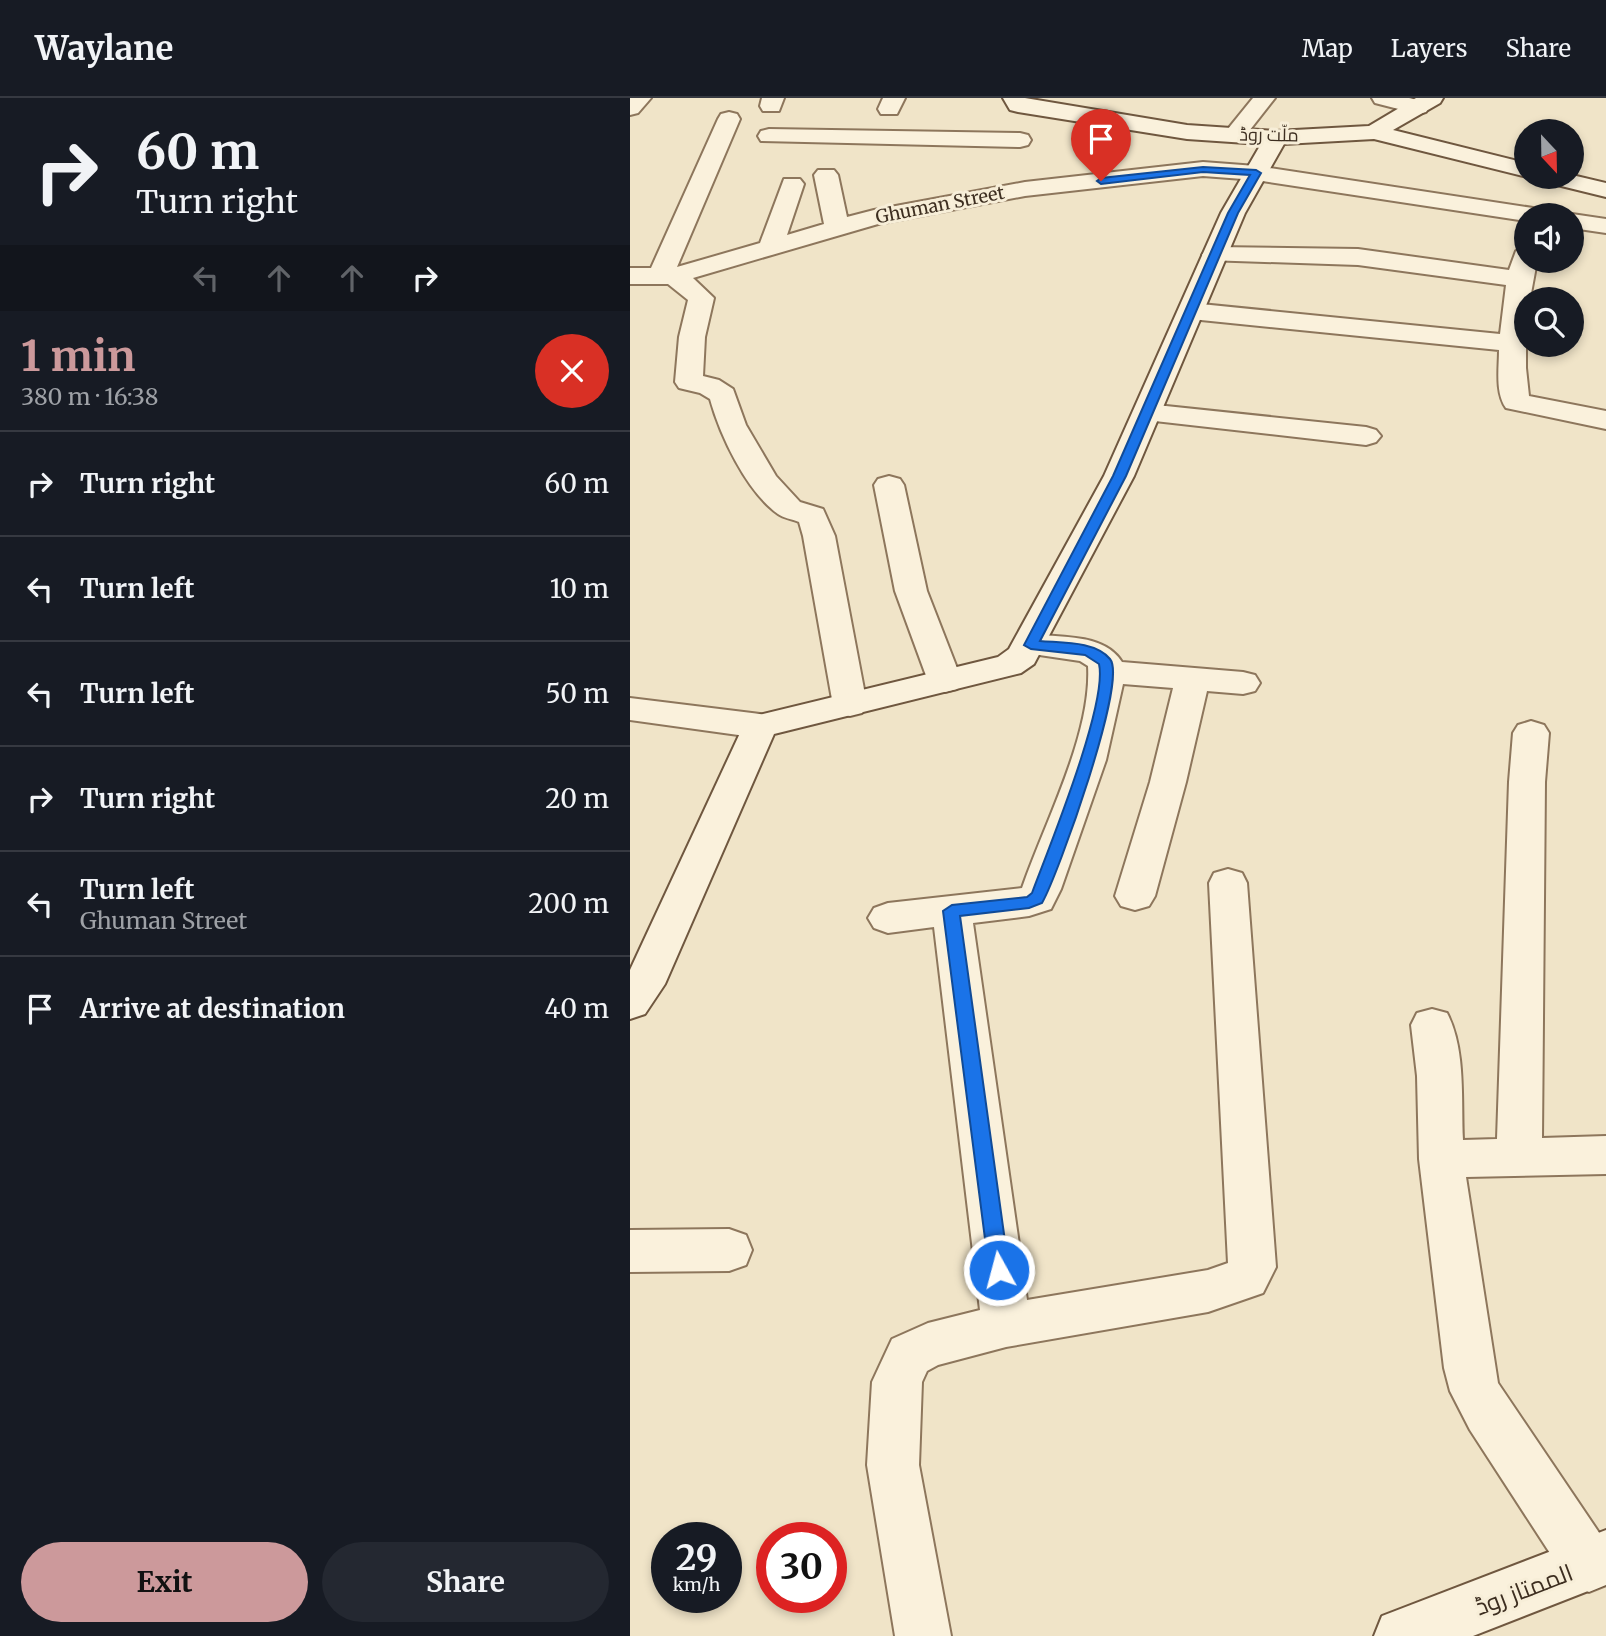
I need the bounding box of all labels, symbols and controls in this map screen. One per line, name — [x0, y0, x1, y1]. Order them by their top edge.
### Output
text: Waylane — [35, 28, 173, 69]
text: Map — [1302, 33, 1353, 64]
text: Layers — [1391, 33, 1467, 64]
text: Share — [1505, 33, 1571, 64]
pin — [1071, 109, 1131, 181]
north arrow — [1514, 119, 1584, 189]
map controls — [1514, 119, 1584, 357]
icon: arrive — [1082, 120, 1120, 158]
text: 60 m — [136, 121, 259, 182]
street label: ملّت روڈ — [1239, 122, 1299, 147]
icon: right — [21, 126, 112, 217]
street label: Ghuman Street — [873, 181, 1006, 228]
text: Turn right — [136, 182, 298, 222]
button: sound — [1514, 203, 1584, 273]
icon: left — [187, 259, 225, 297]
icon: ahead — [260, 259, 298, 297]
icon: ahead — [333, 259, 371, 297]
icon: right — [406, 259, 444, 297]
button: search — [1514, 287, 1584, 357]
text: 1 min — [21, 330, 135, 382]
button: close — [535, 334, 609, 408]
text: 380 m · 16:38 — [21, 382, 158, 411]
icon: right — [21, 465, 59, 503]
text: Turn right — [80, 467, 215, 500]
text: 60 m — [545, 467, 609, 500]
icon: left — [21, 570, 59, 608]
text: Turn left — [80, 572, 194, 605]
text: 10 m — [550, 572, 609, 605]
icon: left — [21, 675, 59, 713]
text: Turn left — [80, 677, 194, 710]
text: 50 m — [545, 677, 609, 710]
icon: right — [21, 780, 59, 818]
text: Turn right — [80, 782, 215, 815]
text: 20 m — [545, 782, 609, 815]
text: Turn left — [80, 873, 194, 906]
icon: left — [21, 885, 59, 923]
text: 200 m — [528, 887, 609, 920]
text: Ghuman Street — [80, 906, 247, 935]
icon: arrive — [21, 990, 59, 1028]
text: Arrive at destination — [80, 992, 345, 1025]
text: 40 m — [545, 992, 609, 1025]
position arrow — [962, 1233, 1036, 1307]
speed limit sign: 30 — [756, 1522, 847, 1613]
text: 29 — [676, 1536, 717, 1580]
button: Exit — [21, 1542, 308, 1622]
button: Share — [322, 1542, 609, 1622]
street label: الممتاز روڈ — [1470, 1557, 1577, 1622]
text: km/h — [673, 1573, 720, 1596]

